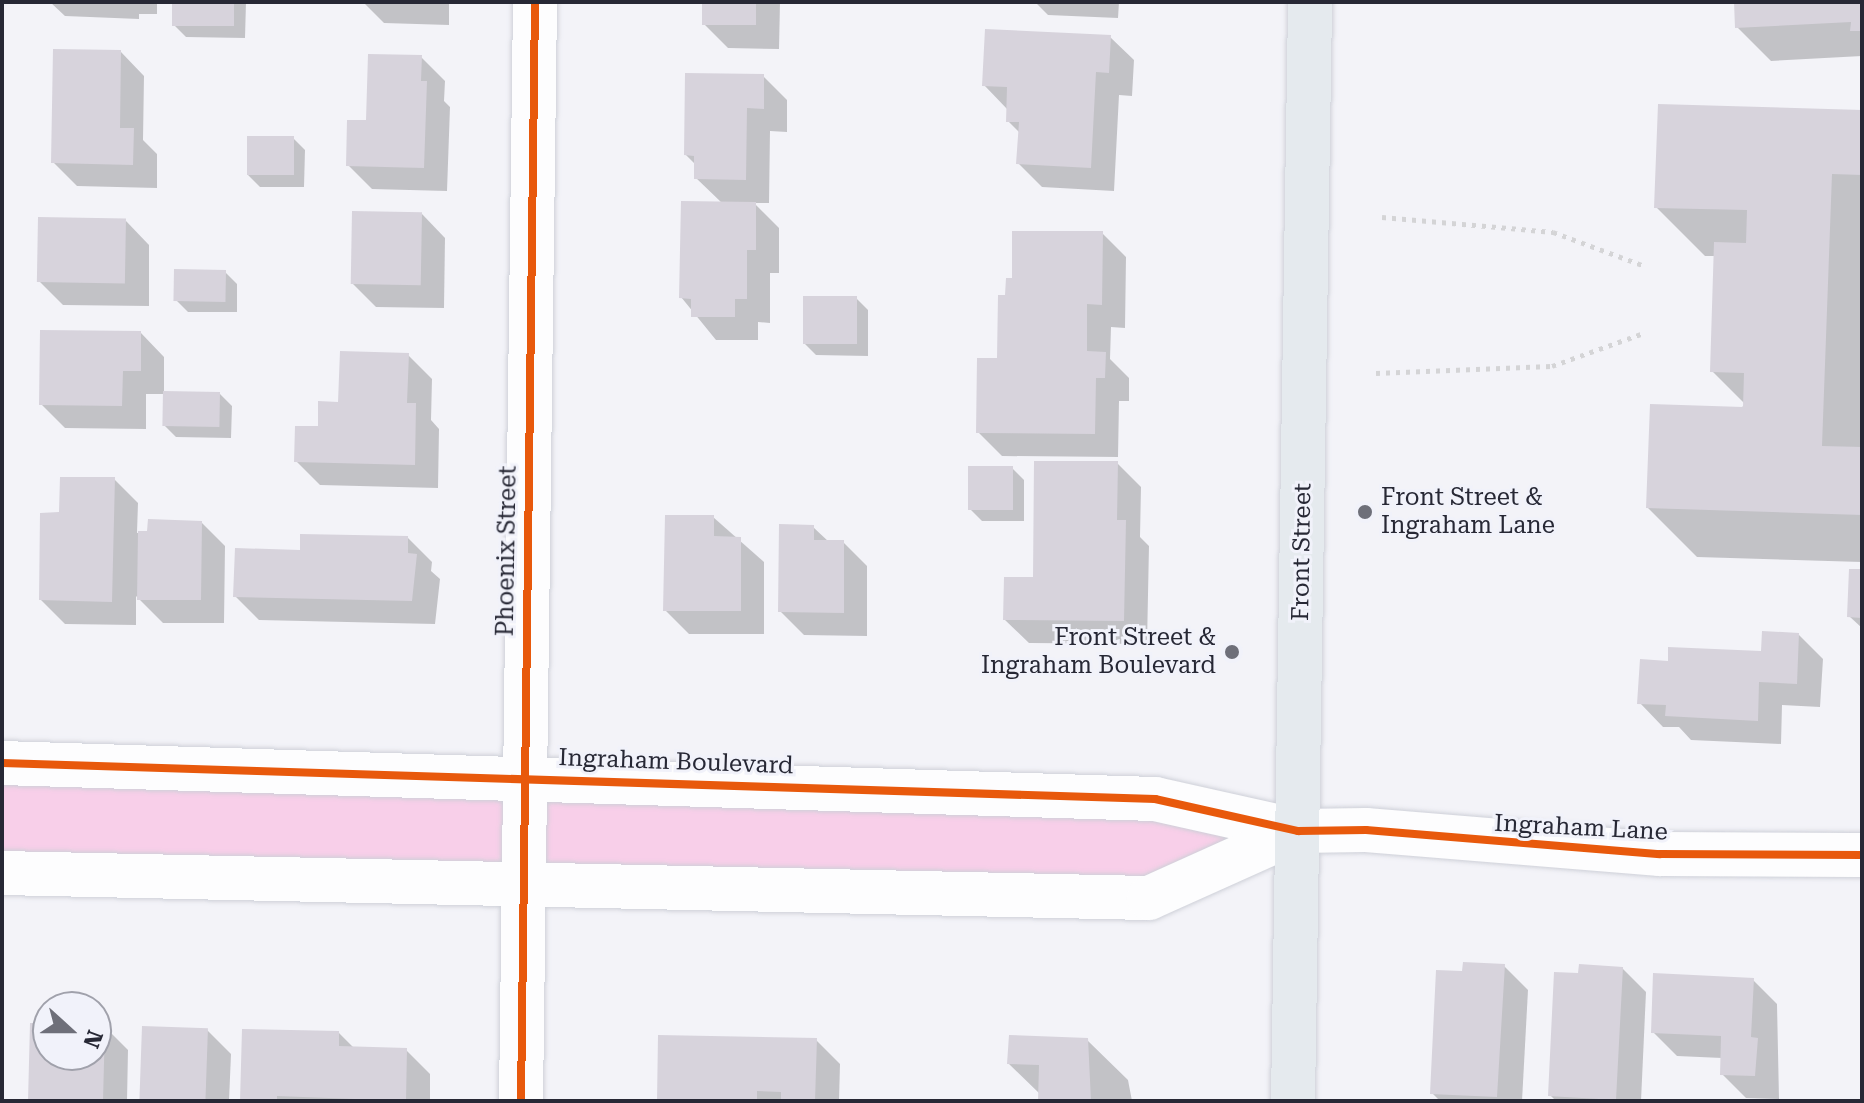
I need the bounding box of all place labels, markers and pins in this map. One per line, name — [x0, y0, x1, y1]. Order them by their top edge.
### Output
place label: Front Street & Ingraham Lane — [1381, 484, 1555, 540]
marker: Front Street & Ingraham Lane — [1356, 503, 1374, 521]
place label: Front Street & Ingraham Boulevard — [981, 624, 1216, 680]
marker: Front Street & Ingraham Boulevard — [1223, 643, 1241, 661]

